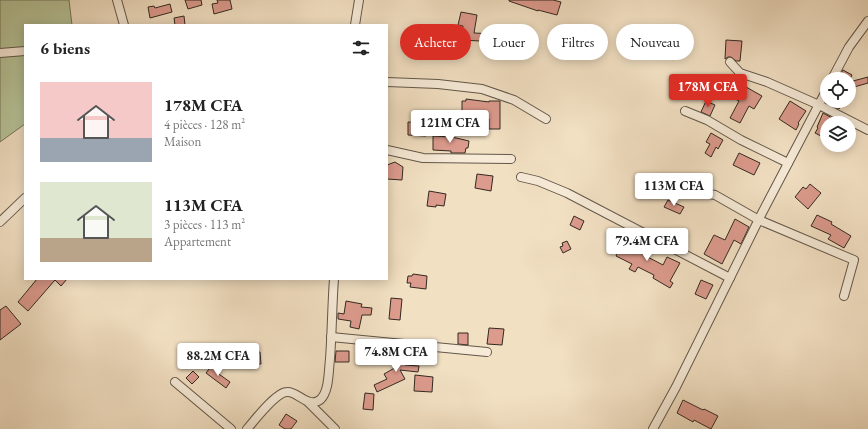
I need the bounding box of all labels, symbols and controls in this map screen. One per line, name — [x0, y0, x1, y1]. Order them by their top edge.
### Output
chip: Acheter — [400, 24, 471, 60]
chip: Louer — [479, 24, 539, 60]
chip: Filtres — [547, 24, 608, 60]
chip: Nouveau — [616, 24, 694, 60]
text: 6 biens — [40, 37, 90, 59]
icon: filters — [350, 37, 372, 59]
map controls — [820, 72, 856, 152]
button: locate — [820, 72, 856, 108]
pin: 178M CFA — [667, 74, 749, 108]
text: 178M CFA — [678, 78, 738, 95]
text: 178M CFA — [164, 94, 243, 116]
icon: home — [72, 98, 120, 146]
pin: 121M CFA — [409, 110, 491, 144]
text: 121M CFA — [420, 114, 480, 131]
text: 4 pièces · 128 m² — [164, 116, 245, 133]
button: layers — [820, 116, 856, 152]
text: Maison — [164, 133, 201, 150]
pin: 113M CFA — [633, 173, 715, 207]
text: 113M CFA — [644, 177, 704, 194]
text: 113M CFA — [164, 194, 243, 216]
icon: home — [72, 198, 120, 246]
text: 3 pièces · 113 m² — [164, 216, 245, 233]
pin: 79.4M CFA — [601, 228, 693, 262]
text: 79.4M CFA — [615, 232, 679, 249]
text: Appartement — [164, 233, 231, 250]
pin: 74.8M CFA — [350, 339, 442, 373]
pin: 88.2M CFA — [172, 343, 264, 377]
text: 74.8M CFA — [364, 343, 428, 360]
text: 88.2M CFA — [186, 347, 250, 364]

